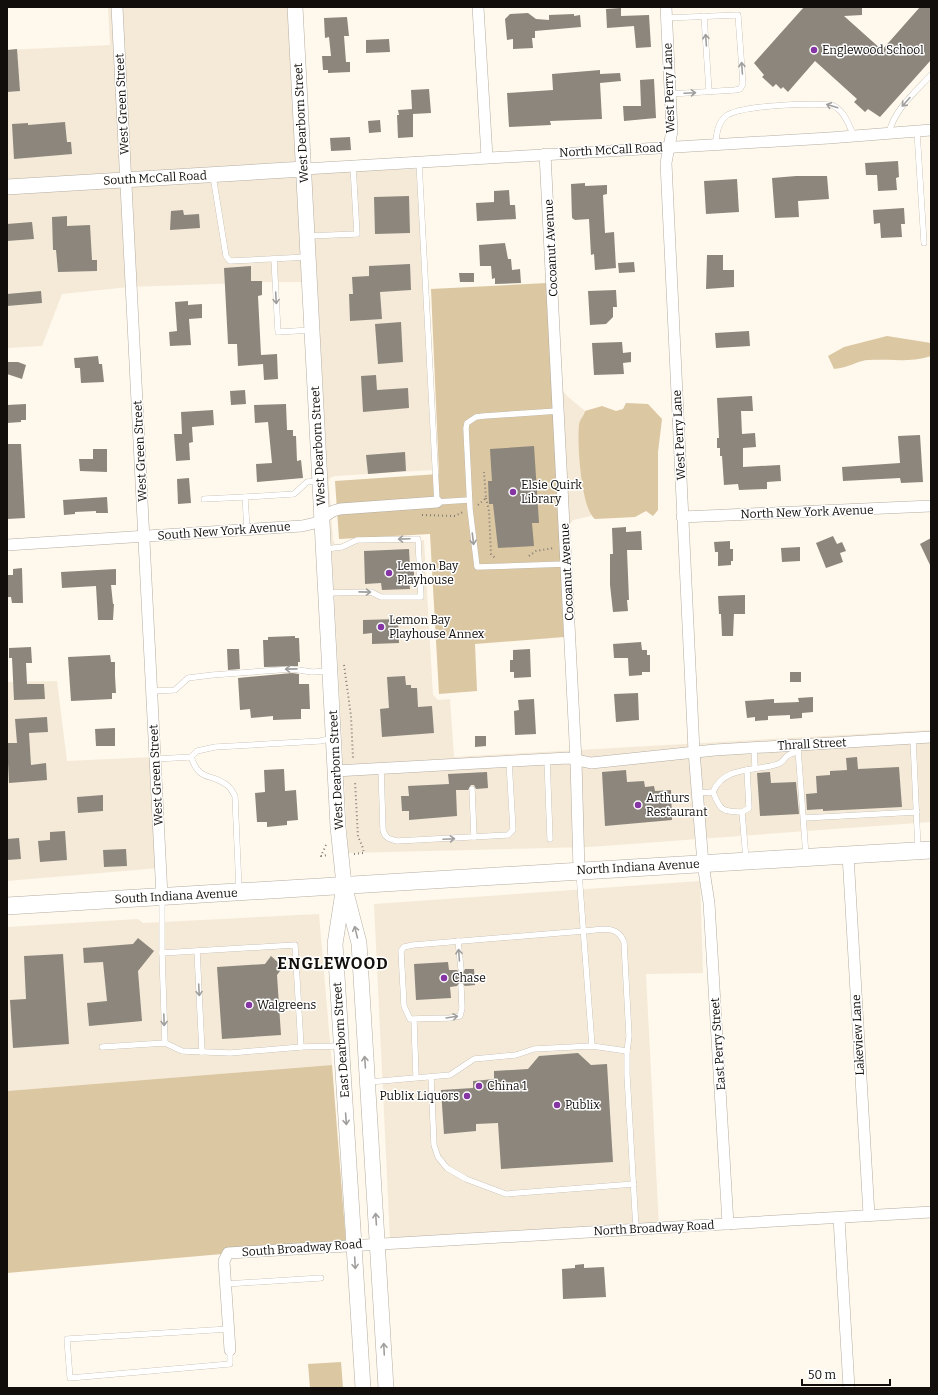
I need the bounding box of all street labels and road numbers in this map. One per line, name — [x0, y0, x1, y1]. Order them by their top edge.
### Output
street label: West Perry Lane — [660, 43, 678, 133]
street label: West Green Street — [112, 52, 132, 155]
street label: West Dearborn Street — [291, 62, 311, 183]
street label: North McCall Road — [559, 140, 663, 160]
street label: South McCall Road — [103, 168, 207, 188]
street label: Cocoanut Avenue — [541, 199, 561, 297]
street label: West Dearborn Street — [308, 385, 328, 506]
street label: West Perry Lane — [670, 389, 688, 481]
street label: West Green Street — [130, 399, 150, 502]
street label: North New York Avenue — [740, 503, 874, 521]
street label: South New York Avenue — [157, 519, 291, 543]
street label: Cocoanut Avenue — [557, 523, 577, 621]
street label: West Dearborn Street — [326, 709, 346, 830]
street label: West Green Street — [146, 723, 166, 826]
street label: Thrall Street — [777, 735, 847, 753]
street label: North Indiana Avenue — [576, 857, 700, 877]
street label: South Indiana Avenue — [114, 886, 238, 906]
street label: East Dearborn Street — [330, 981, 352, 1098]
street label: Lakeview Lane — [849, 994, 867, 1076]
street label: East Perry Street — [708, 996, 728, 1091]
street label: North Broadway Road — [593, 1218, 715, 1238]
street label: South Broadway Road — [241, 1237, 363, 1259]

